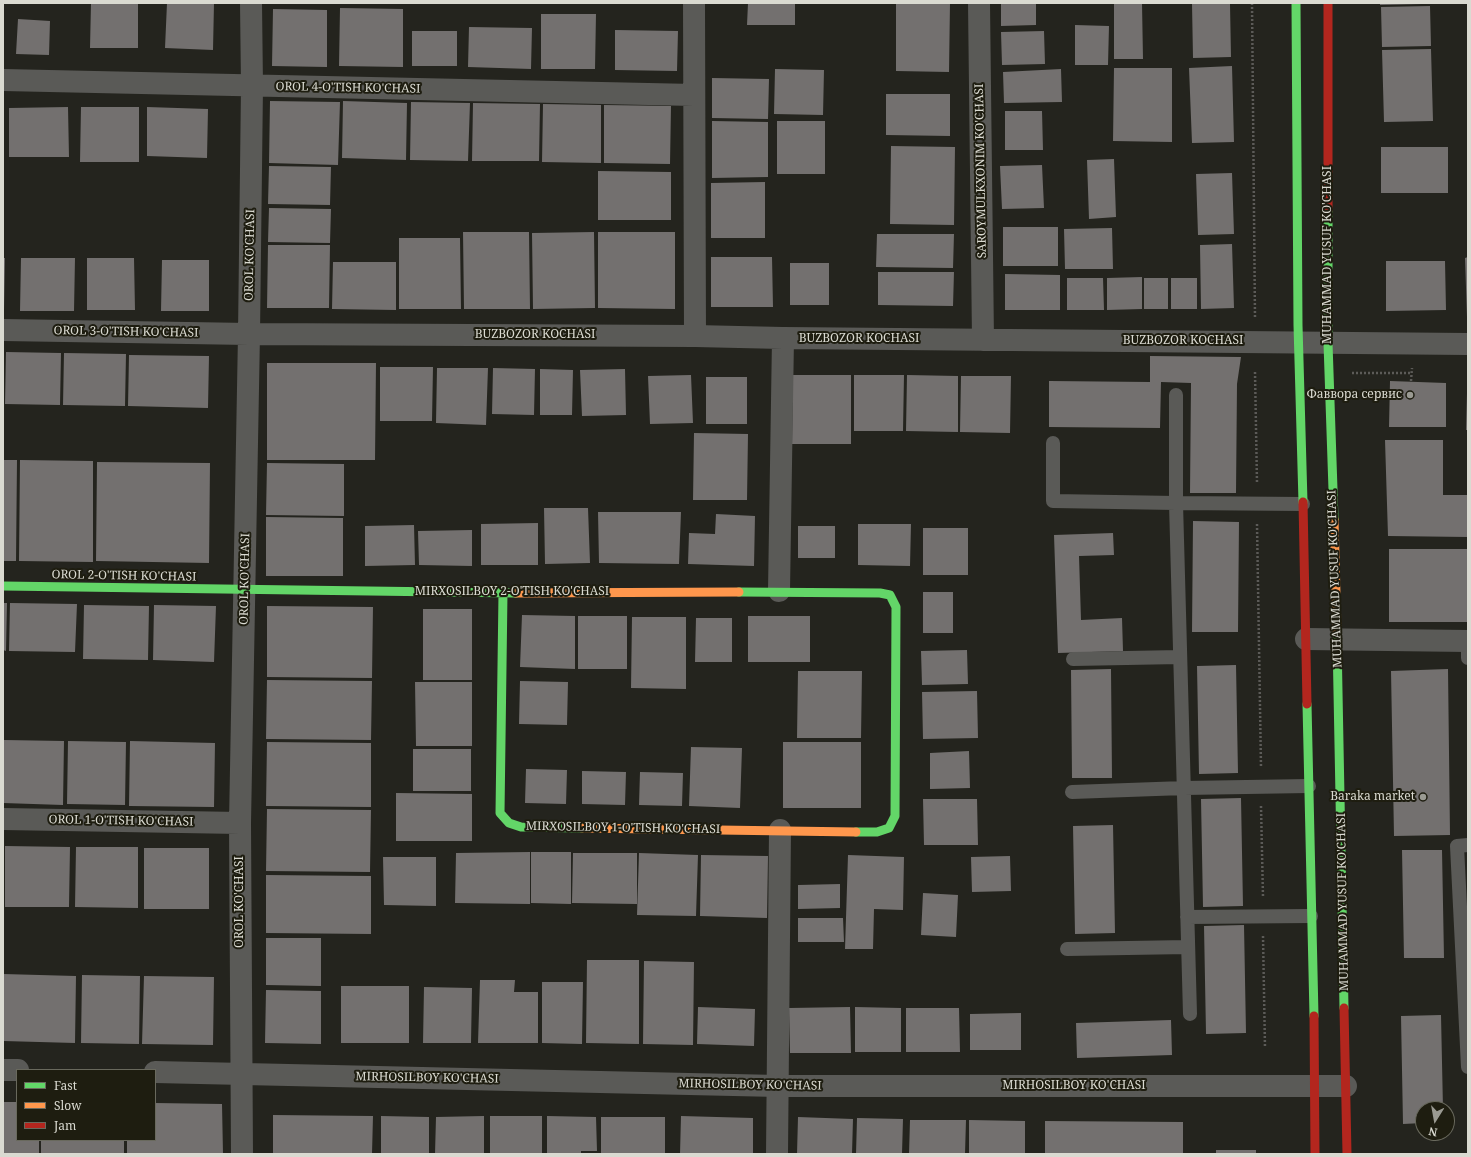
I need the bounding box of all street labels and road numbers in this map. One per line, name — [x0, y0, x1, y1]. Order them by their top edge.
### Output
street label: OROL 4-O'TISH KO'CHASI — [275, 80, 421, 96]
street label: SAROYMULKXONIM KO'CHASI — [972, 84, 990, 258]
street label: MUHAMMAD YUSUF KO'CHASI — [1321, 166, 1335, 344]
street label: OROL KO'CHASI — [242, 209, 258, 301]
street label: OROL 3-O'TISH KO'CHASI — [53, 324, 199, 340]
street label: BUZBOZOR KOCHASI — [475, 328, 595, 342]
street label: BUZBOZOR KOCHASI — [799, 332, 919, 346]
street label: BUZBOZOR KOCHASI — [1123, 334, 1243, 348]
street label: MUHAMMAD YUSUF KO'CHASI — [1325, 490, 1345, 668]
street label: OROL KO'CHASI — [237, 533, 253, 625]
street label: OROL 2-O'TISH KO'CHASI — [51, 568, 197, 584]
street label: MIRXOSILBOY 2-O'TISH KO'CHASI — [415, 585, 609, 599]
street label: OROL 1-O'TISH KO'CHASI — [48, 813, 194, 829]
street label: MUHAMMAD YUSUF KO'CHASI — [1334, 813, 1352, 991]
street label: MIRXOSILBOY 1-O'TISH KO'CHASI — [526, 819, 720, 837]
street label: OROL KO'CHASI — [233, 856, 247, 948]
street label: MIRHOSILBOY KO'CHASI — [355, 1070, 499, 1086]
street label: MIRHOSILBOY KO'CHASI — [678, 1077, 822, 1093]
street label: MIRHOSILBOY KO'CHASI — [1002, 1079, 1146, 1093]

